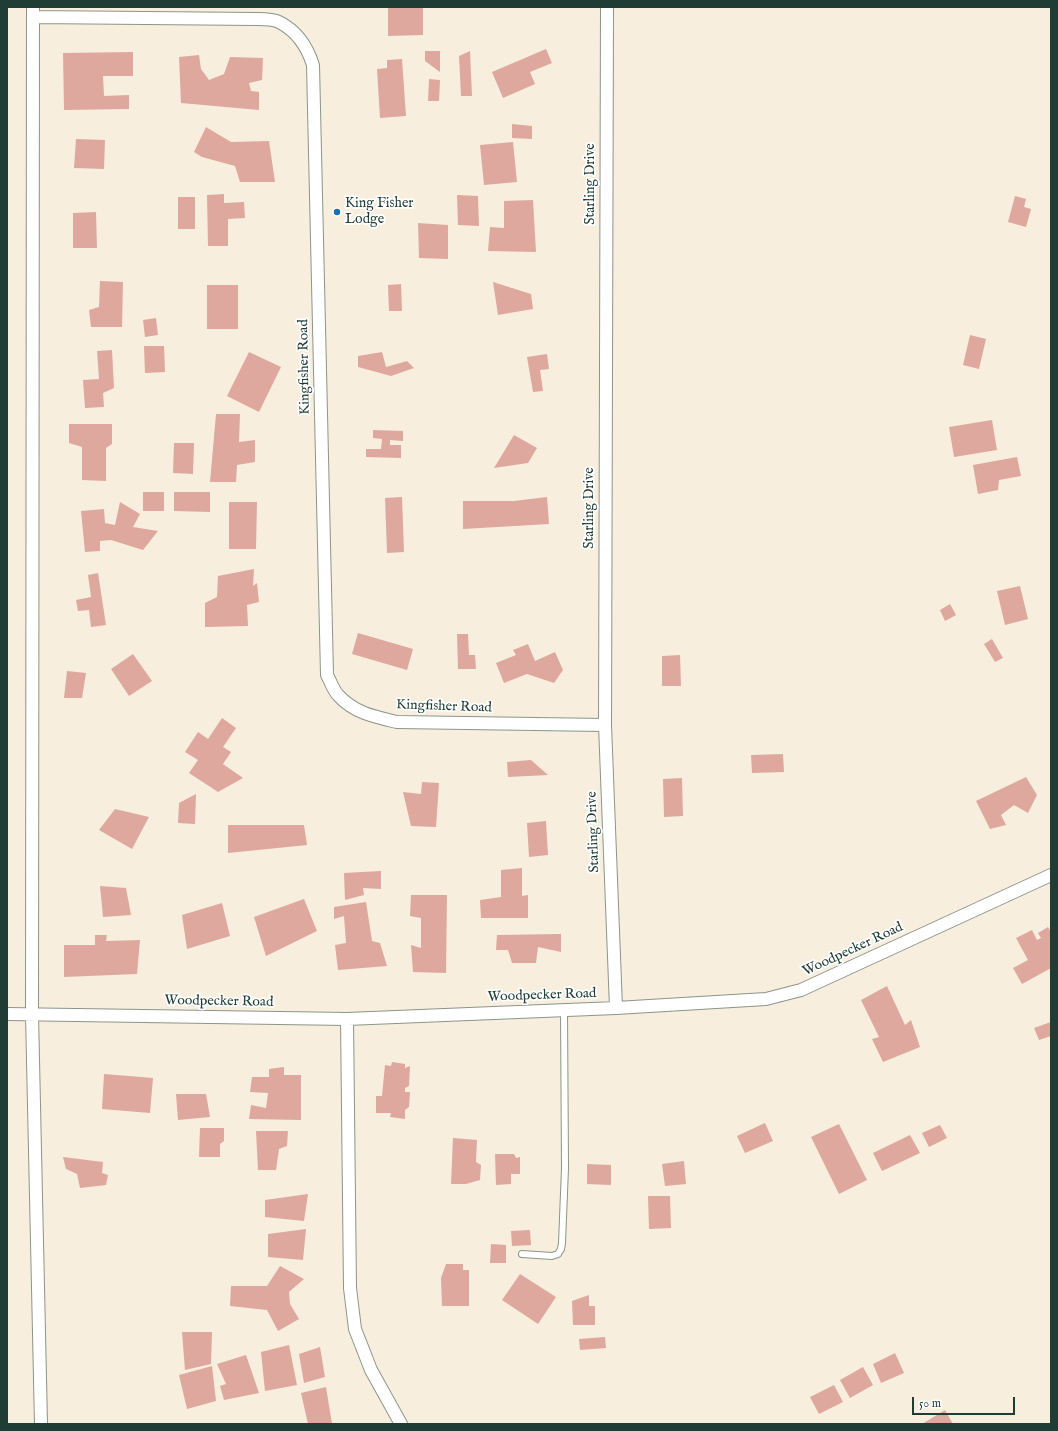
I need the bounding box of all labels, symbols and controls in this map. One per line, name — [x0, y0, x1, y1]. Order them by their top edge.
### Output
street label: Starling Drive — [583, 143, 599, 225]
place label: King Fisher Lodge — [345, 196, 414, 228]
marker: King Fisher Lodge — [332, 207, 342, 217]
street label: Kingfisher Road — [296, 319, 314, 415]
street label: Starling Drive — [582, 467, 598, 549]
street label: Kingfisher Road — [396, 697, 492, 717]
street label: Starling Drive — [584, 791, 604, 873]
street label: Woodpecker Road — [800, 919, 906, 981]
street label: Woodpecker Road — [487, 986, 597, 1006]
street label: Woodpecker Road — [164, 993, 274, 1011]
scale bar — [914, 1389, 1017, 1415]
text: 50 m — [919, 1396, 941, 1411]

